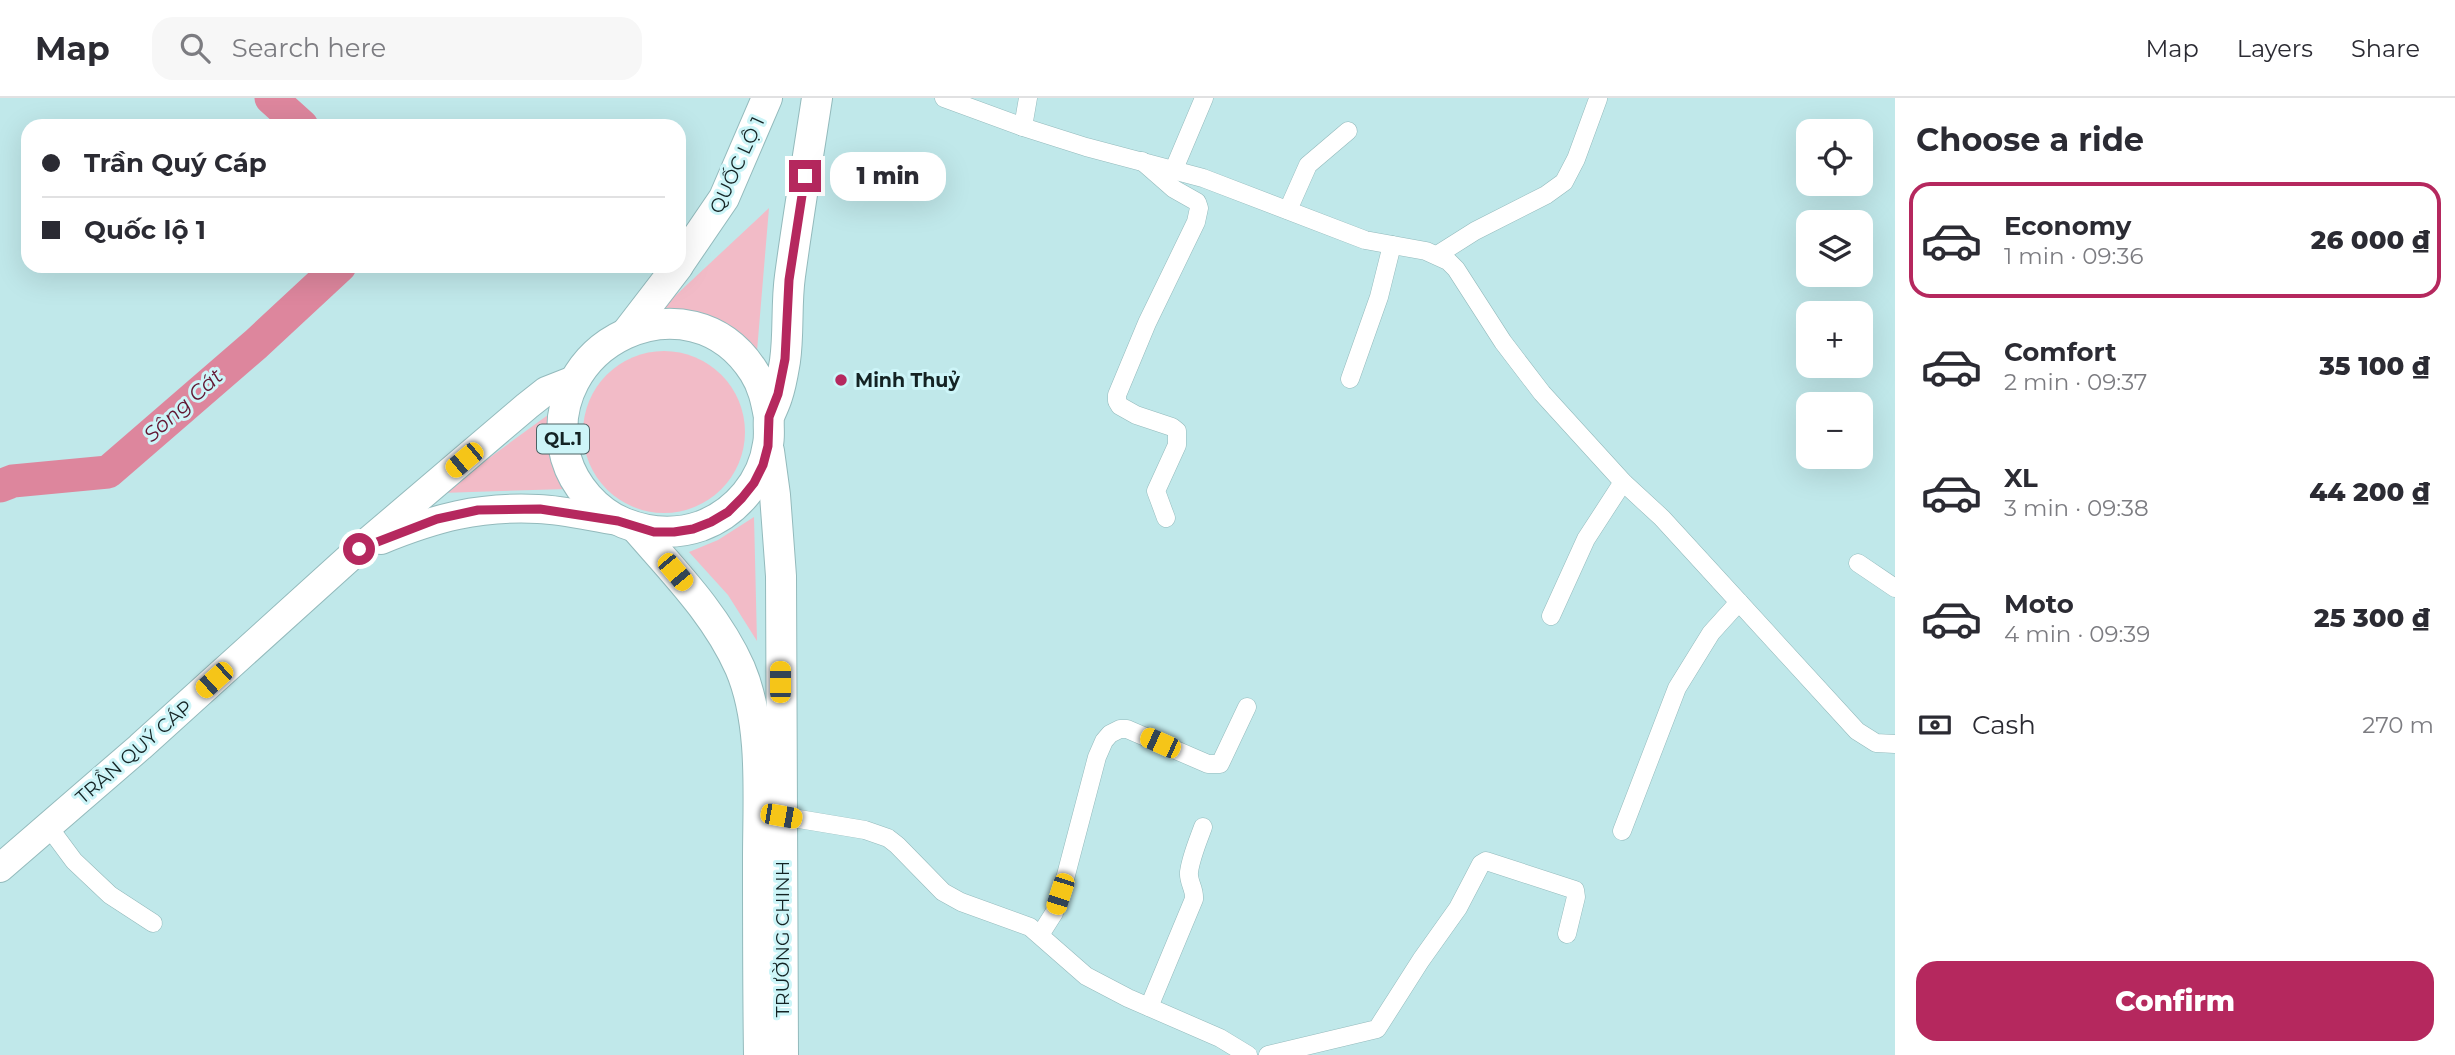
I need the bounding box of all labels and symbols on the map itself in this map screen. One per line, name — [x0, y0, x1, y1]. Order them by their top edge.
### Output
street label: QUỐC LỘ 1 — [705, 113, 769, 217]
callout: 1 min — [830, 152, 945, 200]
route end — [789, 160, 821, 192]
water label: Sông Cát — [138, 363, 228, 447]
place label: Minh Thuỷ — [855, 369, 960, 392]
marker: Minh Thuỷ — [833, 372, 849, 388]
road number: QL.1 — [537, 424, 589, 454]
car — [442, 438, 487, 482]
route start — [343, 533, 375, 565]
car — [654, 549, 697, 595]
car — [192, 658, 237, 702]
car — [770, 661, 791, 703]
street label: TRẦN QUÝ CÁP — [71, 695, 197, 809]
car — [1137, 725, 1184, 761]
car — [759, 802, 804, 830]
street label: TRƯỜNG CHINH — [771, 861, 794, 1017]
car — [1044, 871, 1077, 917]

